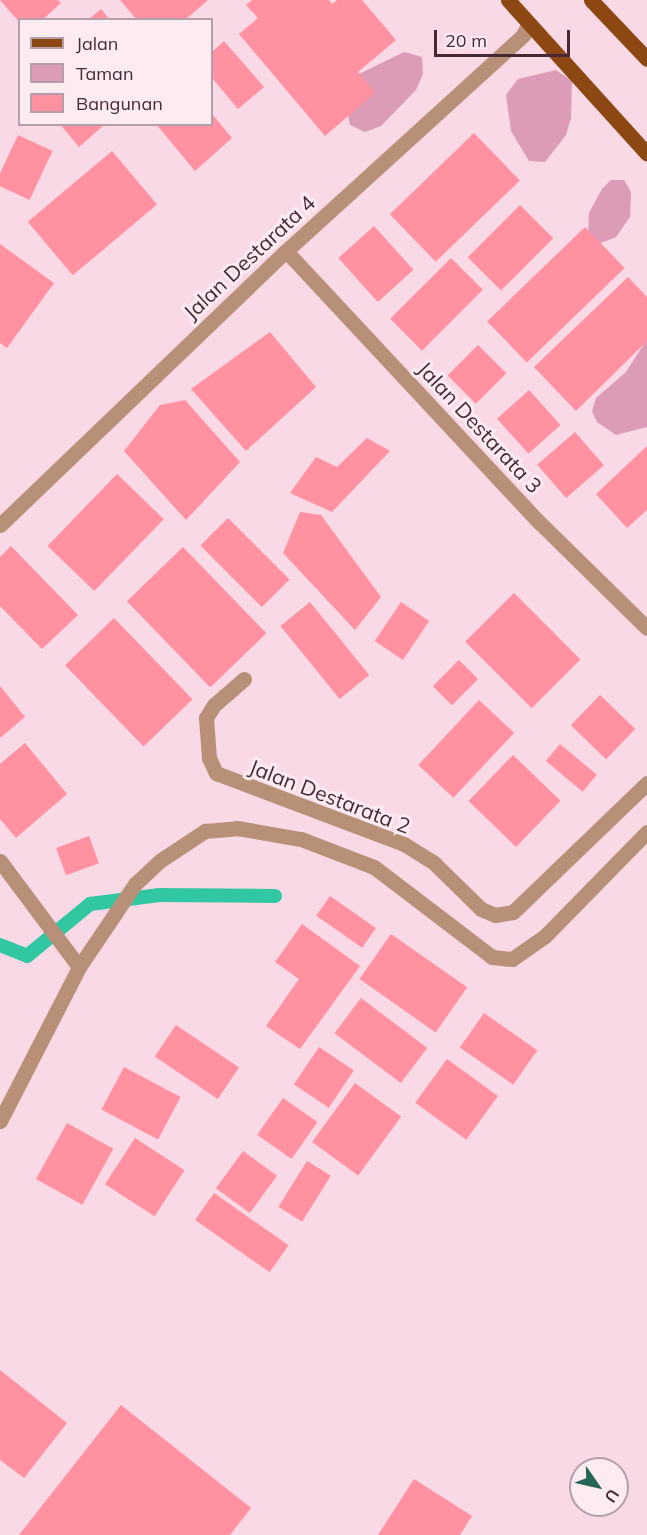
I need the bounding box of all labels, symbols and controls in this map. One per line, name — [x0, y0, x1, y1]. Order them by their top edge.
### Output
legend — [18, 18, 213, 126]
scale bar — [437, 18, 574, 56]
text: 20 m — [445, 29, 487, 52]
text: Jalan — [76, 32, 118, 55]
text: Taman — [76, 62, 133, 85]
text: Bangunan — [76, 92, 163, 115]
street label: Jalan Destarata 4 — [178, 190, 320, 324]
street label: Jalan Destarata 3 — [413, 356, 547, 498]
street label: Jalan Destarata 2 — [246, 754, 414, 838]
north arrow — [569, 1457, 629, 1517]
text: U — [601, 1485, 624, 1506]

